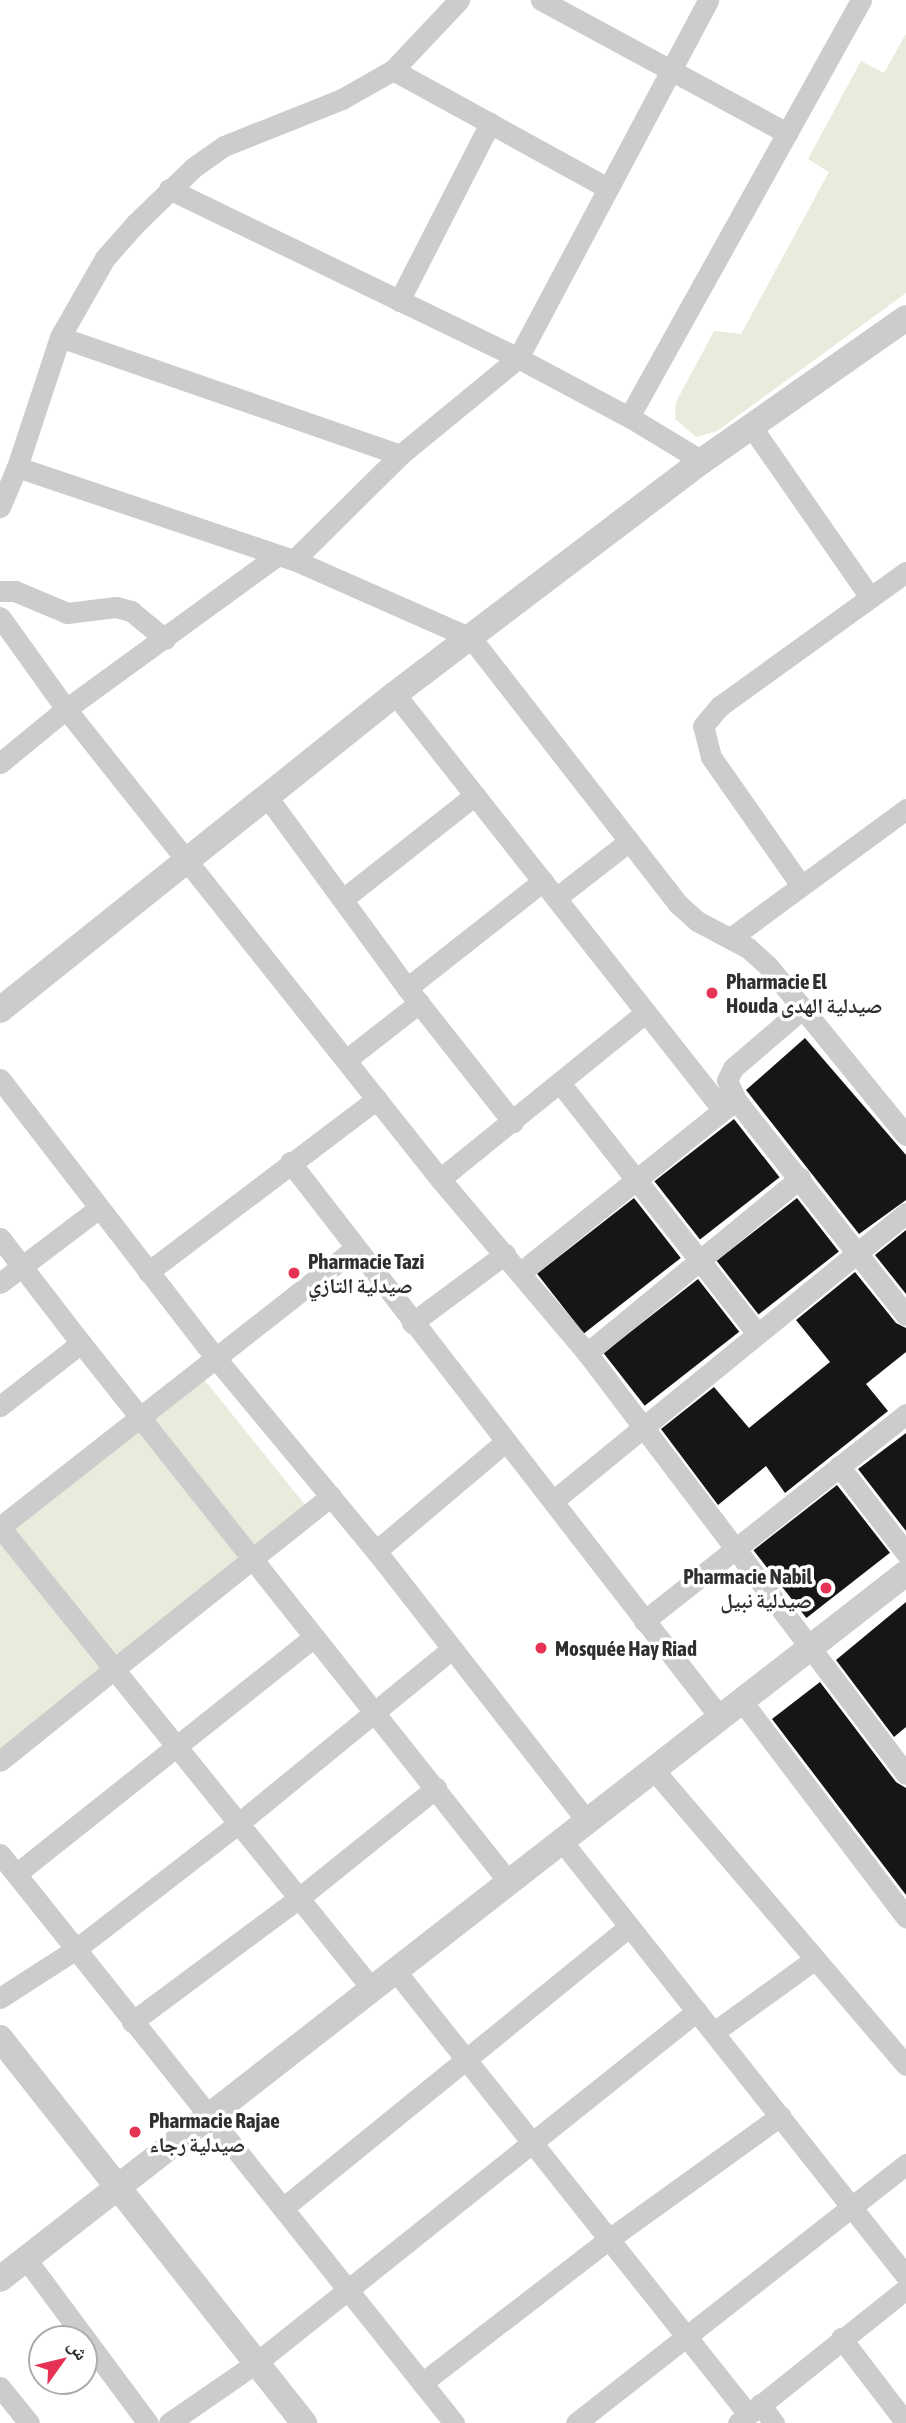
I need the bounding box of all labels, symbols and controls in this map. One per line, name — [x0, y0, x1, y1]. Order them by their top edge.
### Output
place label: Pharmacie El Houda صيدلية الهدى — [726, 968, 882, 1018]
marker: Pharmacie El Houda صيدلية الهدى — [704, 985, 720, 1001]
place label: Pharmacie Tazi صيدلية التازي — [308, 1248, 424, 1298]
marker: Pharmacie Tazi صيدلية التازي — [286, 1265, 302, 1281]
place label: Pharmacie Nabil صيدلية نبيل — [683, 1563, 812, 1613]
marker: Pharmacie Nabil صيدلية نبيل — [818, 1580, 834, 1596]
place label: Mosquée Hay Riad — [555, 1635, 697, 1661]
marker: Mosquée Hay Riad — [533, 1640, 549, 1656]
place label: Pharmacie Rajae صيدلية رجاء — [149, 2107, 280, 2157]
marker: Pharmacie Rajae صيدلية رجاء — [127, 2124, 143, 2140]
north arrow — [28, 2325, 98, 2395]
text: ش — [64, 2335, 94, 2364]

